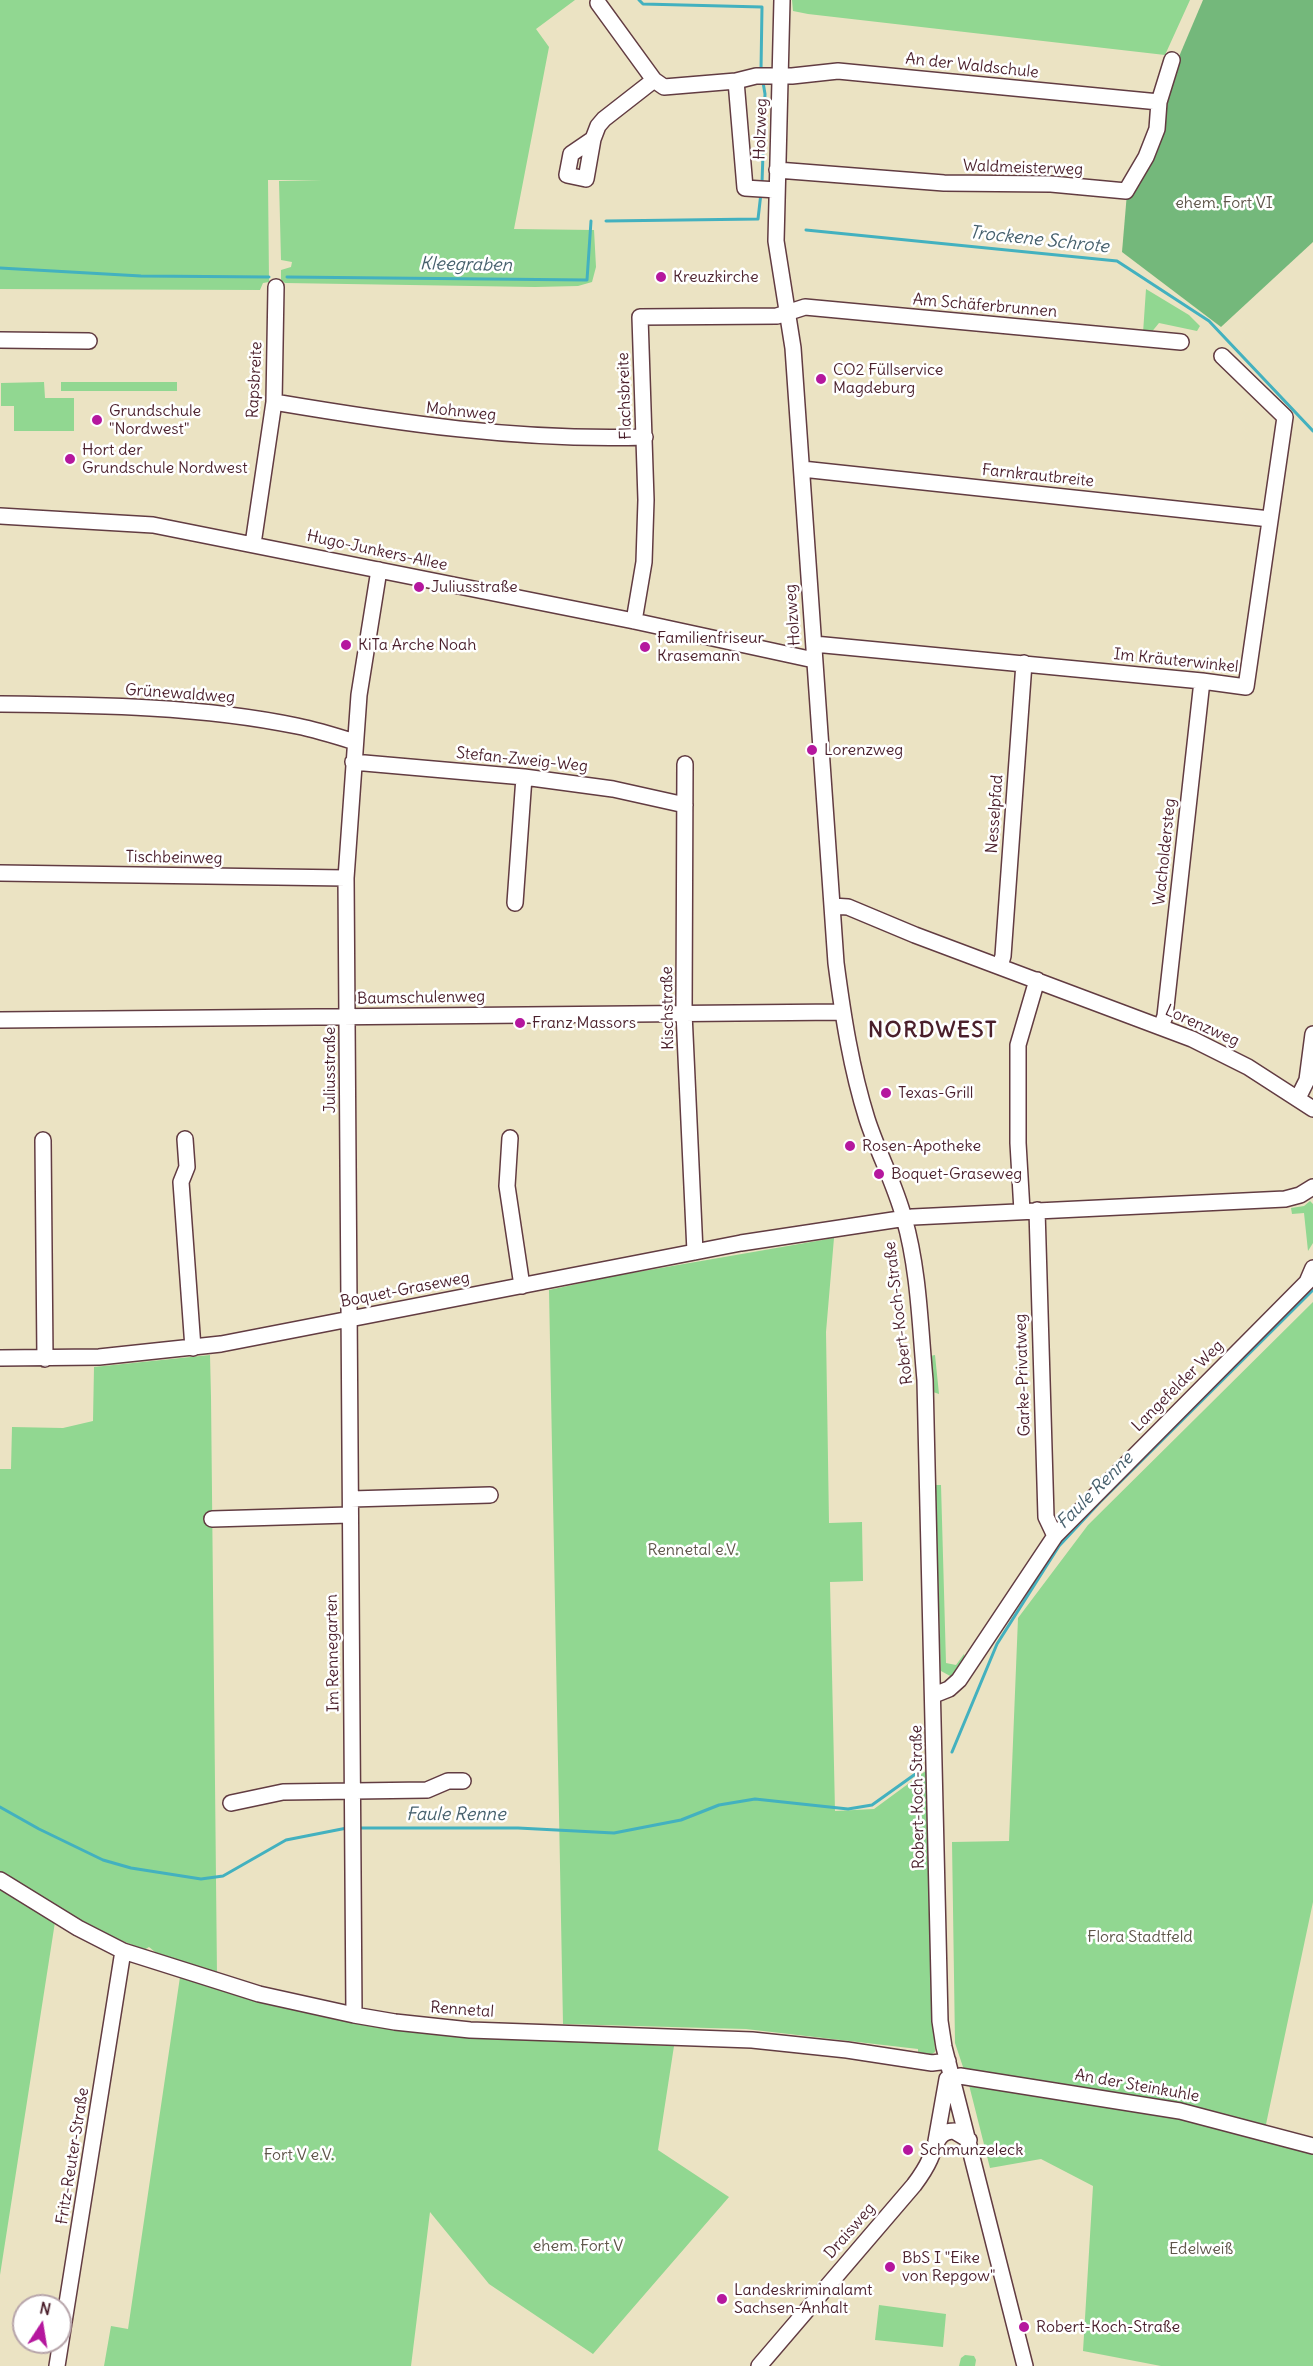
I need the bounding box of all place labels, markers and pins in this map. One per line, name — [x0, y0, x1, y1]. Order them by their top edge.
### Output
place label: Kreuzkirche — [673, 267, 759, 287]
marker: Kreuzkirche — [654, 270, 668, 284]
place label: CO2 Füllservice Magdeburg — [833, 360, 943, 398]
marker: CO2 Füllservice Magdeburg — [814, 372, 828, 386]
place label: Grundschule "Nordwest" — [109, 401, 201, 439]
marker: Grundschule "Nordwest" — [90, 413, 104, 427]
place label: Hort der Grundschule Nordwest — [82, 440, 248, 478]
marker: Hort der Grundschule Nordwest — [63, 452, 77, 466]
place label: Juliusstraße — [431, 577, 518, 597]
marker: Juliusstraße — [412, 580, 426, 594]
place label: Familienfriseur Krasemann — [657, 628, 764, 666]
place label: KiTa Arche Noah — [358, 635, 476, 655]
marker: KiTa Arche Noah — [339, 638, 353, 652]
marker: Familienfriseur Krasemann — [638, 640, 652, 654]
place label: Lorenzweg — [824, 740, 903, 760]
marker: Lorenzweg — [805, 743, 819, 757]
place label: Franz Massors — [532, 1013, 636, 1033]
marker: Franz Massors — [513, 1016, 527, 1030]
place label: Texas-Grill — [898, 1083, 973, 1103]
marker: Texas-Grill — [879, 1086, 893, 1100]
place label: Rosen-Apotheke — [862, 1136, 981, 1156]
marker: Rosen-Apotheke — [843, 1139, 857, 1153]
place label: Boquet-Graseweg — [891, 1164, 1022, 1184]
marker: Boquet-Graseweg — [872, 1167, 886, 1181]
place label: Schmunzeleck — [920, 2140, 1023, 2160]
marker: Schmunzeleck — [901, 2143, 915, 2157]
place label: BbS I "Eike von Repgow" — [902, 2248, 995, 2286]
marker: BbS I "Eike von Repgow" — [883, 2260, 897, 2274]
place label: Landeskriminalamt Sachsen-Anhalt — [734, 2280, 873, 2318]
marker: Landeskriminalamt Sachsen-Anhalt — [715, 2292, 729, 2306]
place label: Robert-Koch-Straße — [1036, 2317, 1180, 2337]
marker: Robert-Koch-Straße — [1017, 2320, 1031, 2334]

